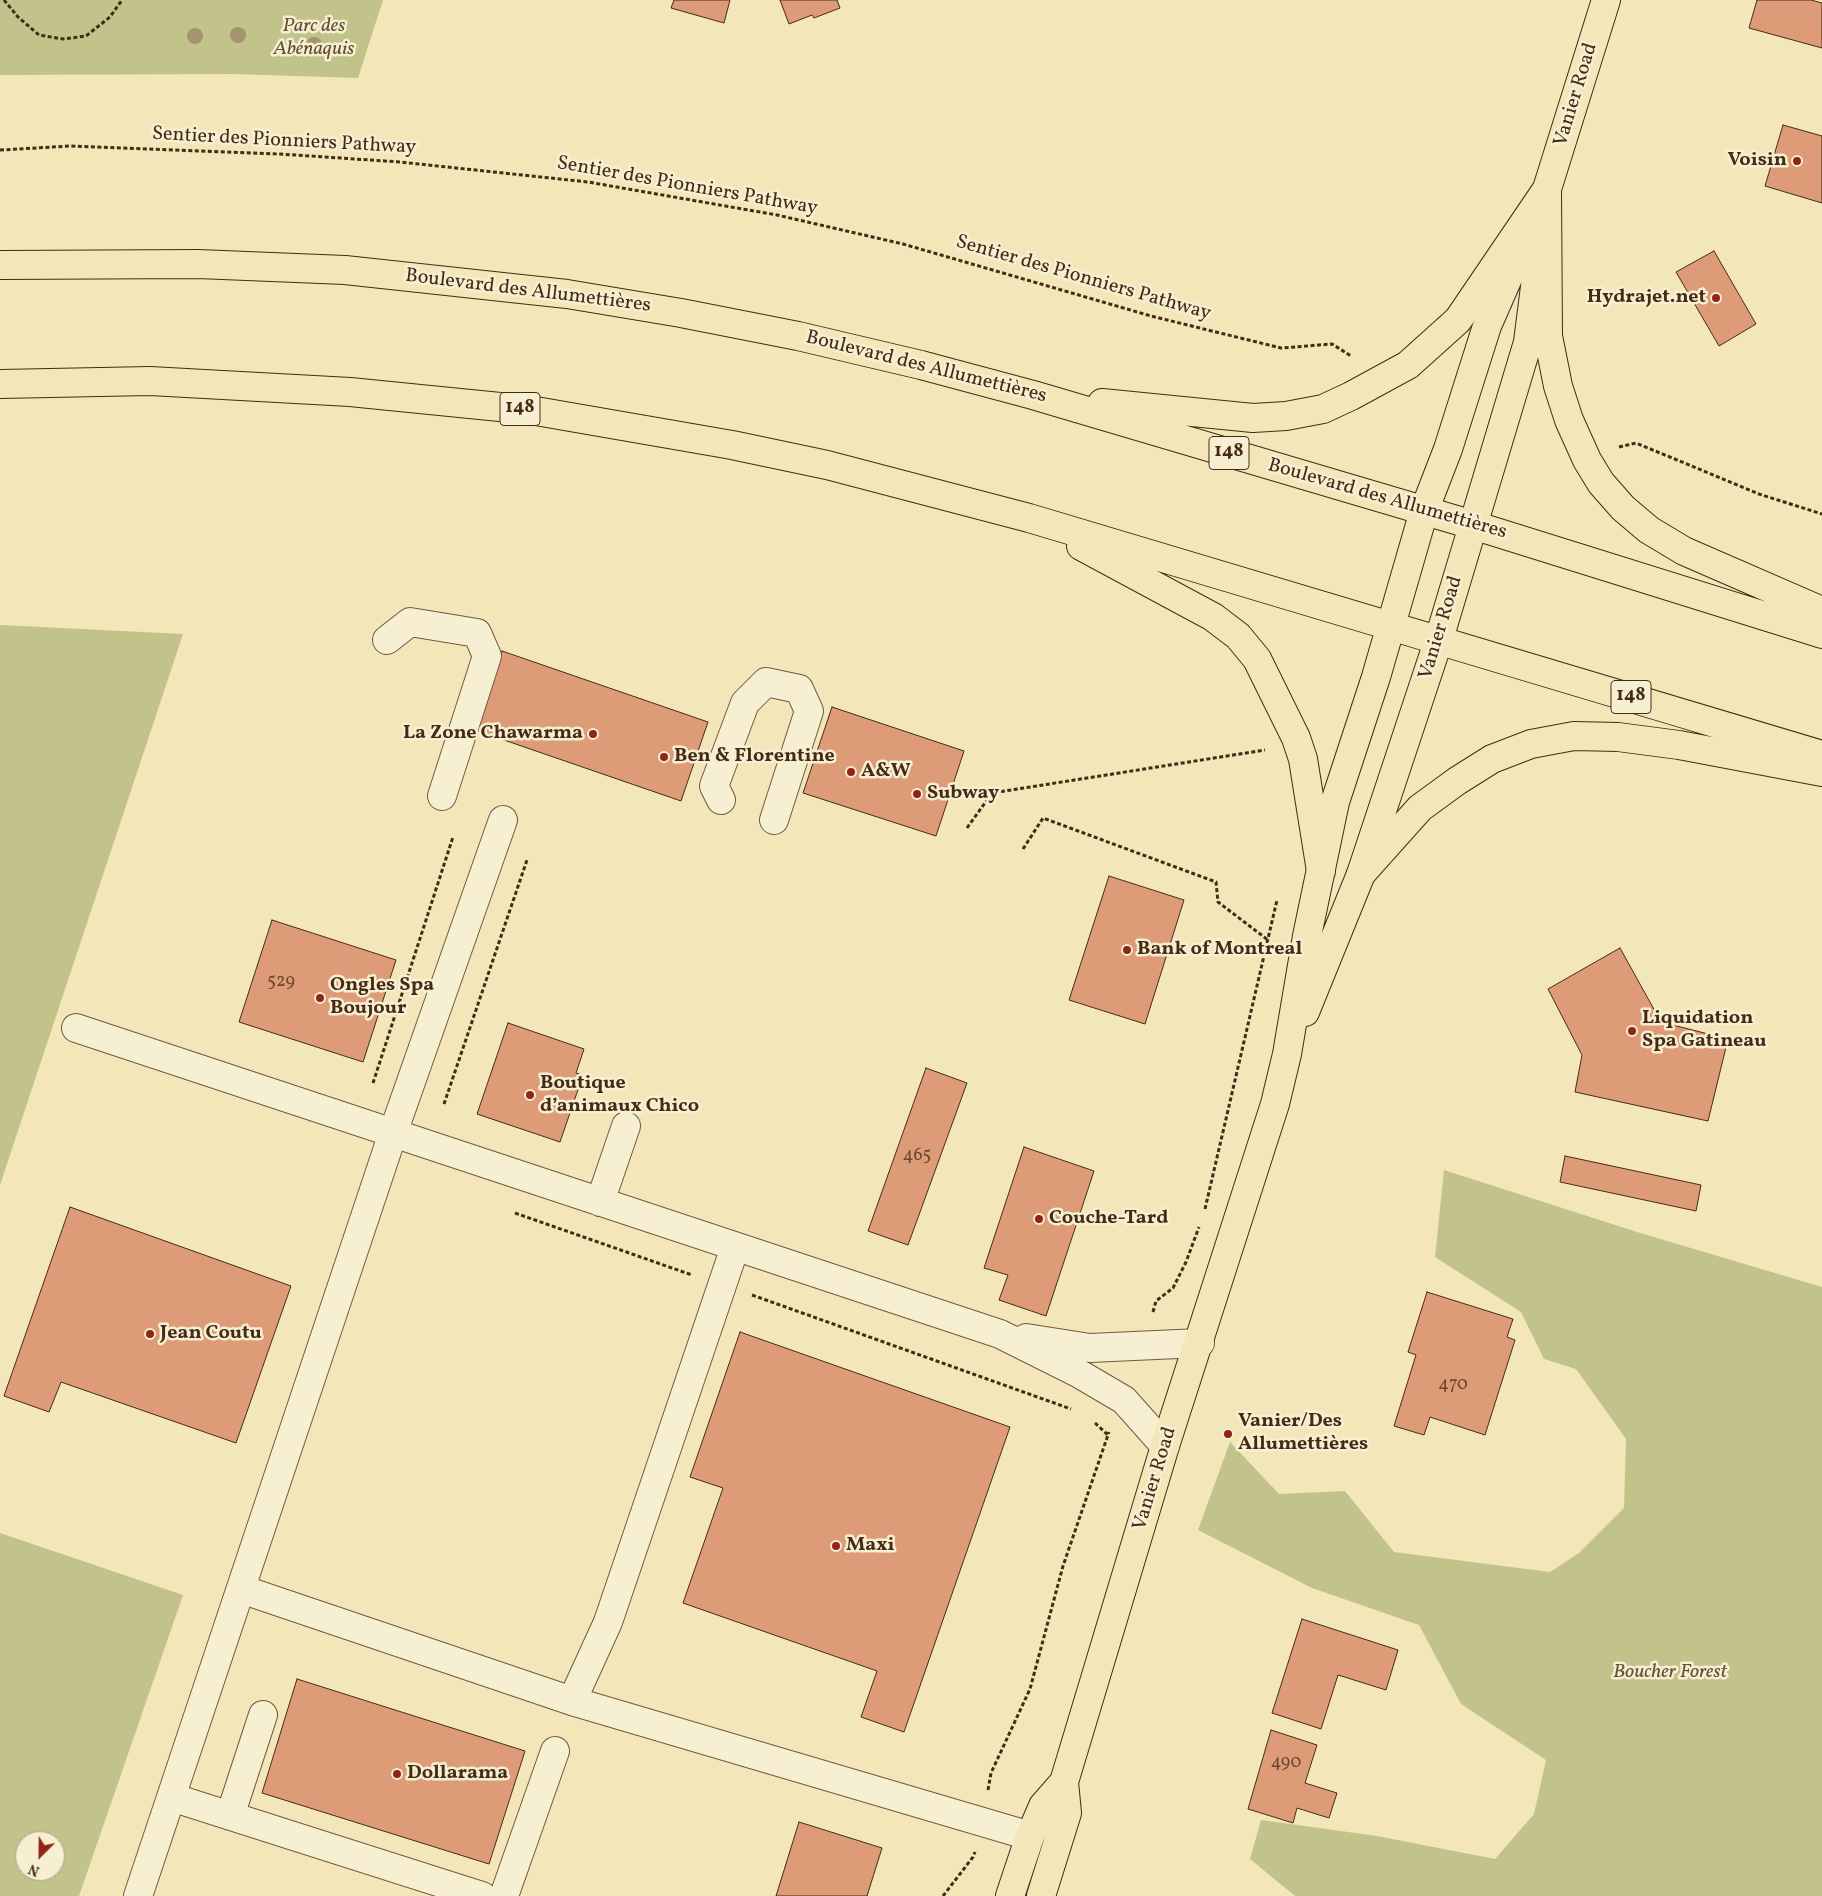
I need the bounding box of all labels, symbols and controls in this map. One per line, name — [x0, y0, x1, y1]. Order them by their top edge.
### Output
park label: Parc des Abénaquis — [274, 15, 354, 62]
street label: Vanier Road — [1550, 40, 1604, 150]
street label: Sentier des Pionniers Pathway — [151, 123, 417, 161]
place label: Voisin — [1727, 149, 1787, 173]
street label: Sentier des Pionniers Pathway — [555, 152, 819, 222]
marker: Voisin — [1791, 155, 1803, 167]
street label: Sentier des Pionniers Pathway — [953, 231, 1213, 327]
street label: Boulevard des Allumettières — [404, 265, 652, 319]
place label: Hydrajet.net — [1587, 286, 1706, 310]
marker: Hydrajet.net — [1710, 292, 1722, 304]
street label: Boulevard des Allumettières — [803, 326, 1049, 410]
road number: 148 — [500, 392, 540, 426]
road number: 148 — [1209, 436, 1249, 469]
street label: Boulevard des Allumettières — [1265, 454, 1509, 546]
street label: Vanier Road — [1415, 573, 1469, 683]
road number: 148 — [1611, 680, 1651, 714]
place label: La Zone Chawarma — [403, 722, 583, 746]
marker: La Zone Chawarma — [587, 728, 599, 740]
place label: Ben & Florentine — [674, 745, 835, 769]
marker: Ben & Florentine — [658, 751, 670, 763]
place label: A&W — [861, 760, 911, 784]
marker: A&W — [845, 766, 857, 778]
place label: Subway — [927, 782, 999, 806]
marker: Subway — [911, 788, 923, 800]
place label: Bank of Montreal — [1137, 938, 1302, 962]
marker: Bank of Montreal — [1121, 944, 1133, 956]
house number: 529 — [267, 972, 295, 994]
place label: Ongles Spa Boujour — [330, 974, 434, 1021]
marker: Ongles Spa Boujour — [314, 992, 326, 1004]
place label: Liquidation Spa Gatineau — [1642, 1007, 1766, 1054]
marker: Liquidation Spa Gatineau — [1626, 1025, 1638, 1037]
place label: Boutique d’animaux Chico — [540, 1072, 699, 1119]
marker: Boutique d’animaux Chico — [524, 1089, 536, 1101]
house number: 465 — [903, 1146, 931, 1168]
place label: Couche-Tard — [1049, 1207, 1168, 1231]
marker: Couche-Tard — [1033, 1213, 1045, 1225]
place label: Jean Coutu — [160, 1322, 262, 1346]
marker: Jean Coutu — [144, 1328, 156, 1340]
house number: 470 — [1438, 1375, 1468, 1397]
place label: Vanier/Des Allumettières — [1238, 1410, 1368, 1457]
street label: Vanier Road — [1129, 1424, 1183, 1534]
marker: Vanier/Des Allumettières — [1222, 1428, 1234, 1440]
place label: Maxi — [846, 1534, 895, 1558]
marker: Maxi — [830, 1540, 842, 1552]
park label: Boucher Forest — [1613, 1661, 1727, 1685]
house number: 490 — [1271, 1753, 1301, 1775]
place label: Dollarama — [407, 1762, 508, 1786]
marker: Dollarama — [391, 1768, 403, 1780]
north arrow — [15, 1831, 65, 1881]
text: N — [26, 1859, 43, 1880]

